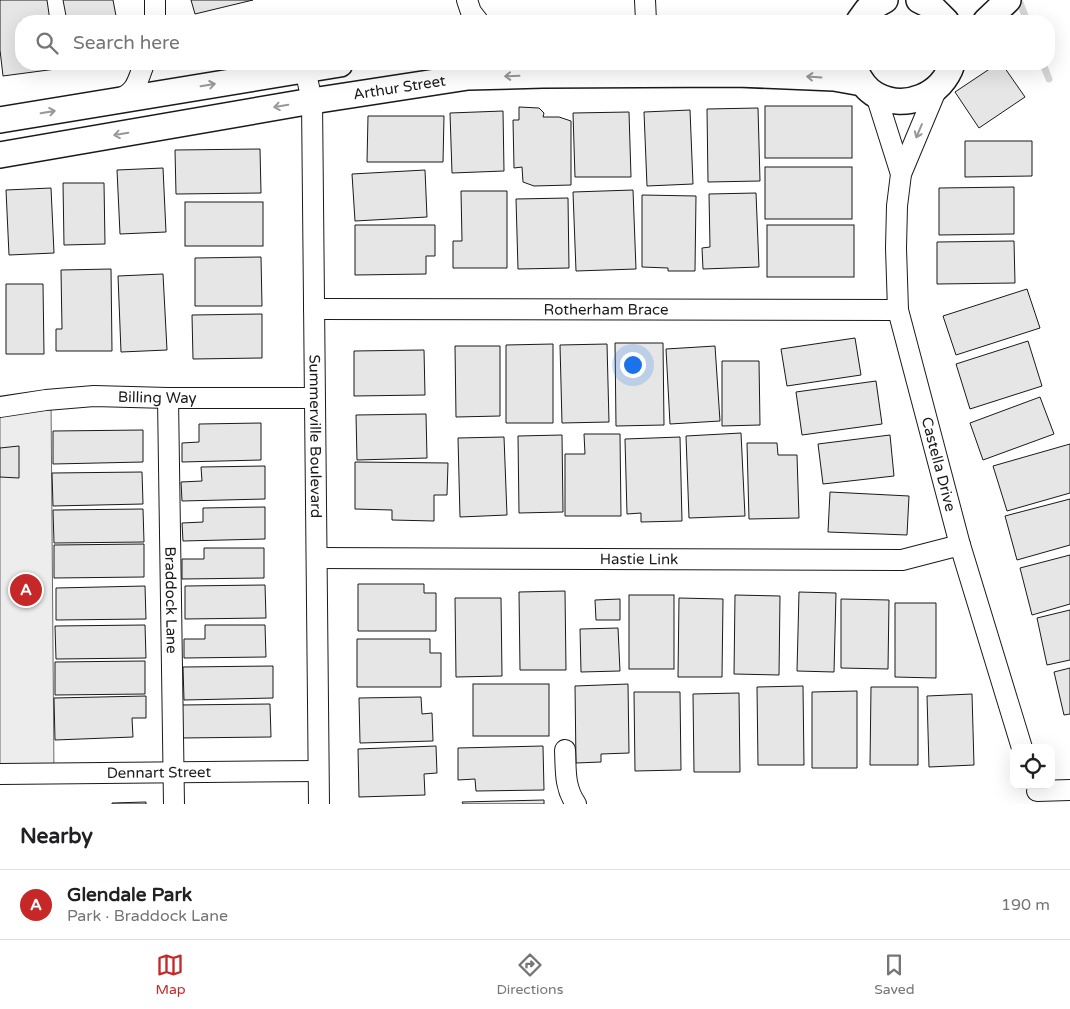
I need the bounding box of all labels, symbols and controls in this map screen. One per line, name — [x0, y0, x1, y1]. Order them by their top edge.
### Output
search box — [15, 15, 1055, 70]
icon: search — [33, 29, 61, 57]
text: Search here — [73, 32, 180, 54]
one-way arrow — [504, 71, 520, 81]
street label: Arthur Street — [352, 72, 447, 104]
one-way arrow — [806, 72, 822, 81]
one-way arrow — [200, 80, 216, 90]
one-way arrow — [274, 102, 290, 112]
one-way arrow — [40, 107, 56, 117]
one-way arrow — [914, 123, 923, 138]
one-way arrow — [114, 130, 130, 140]
street label: Rotherham Brace — [543, 300, 669, 319]
your location — [620, 352, 646, 378]
street label: Summerville Boulevard — [306, 354, 325, 518]
street label: Billing Way — [118, 388, 197, 407]
street label: Castella Drive — [918, 415, 960, 513]
street label: Braddock Lane — [161, 546, 181, 654]
street label: Hastie Link — [600, 550, 678, 568]
pin: A — [10, 571, 42, 609]
map controls — [1010, 744, 1055, 789]
button: locate — [1010, 744, 1055, 789]
street label: Dennart Street — [107, 763, 212, 782]
text: Nearby — [20, 824, 93, 849]
text: Glendale Park — [67, 884, 192, 906]
text: A — [30, 895, 42, 915]
text: 190 m — [1001, 895, 1050, 915]
text: Park · Braddock Lane — [67, 906, 228, 926]
tab: Map — [155, 951, 186, 998]
tab: Directions — [496, 951, 563, 998]
tab: Saved — [874, 951, 915, 998]

